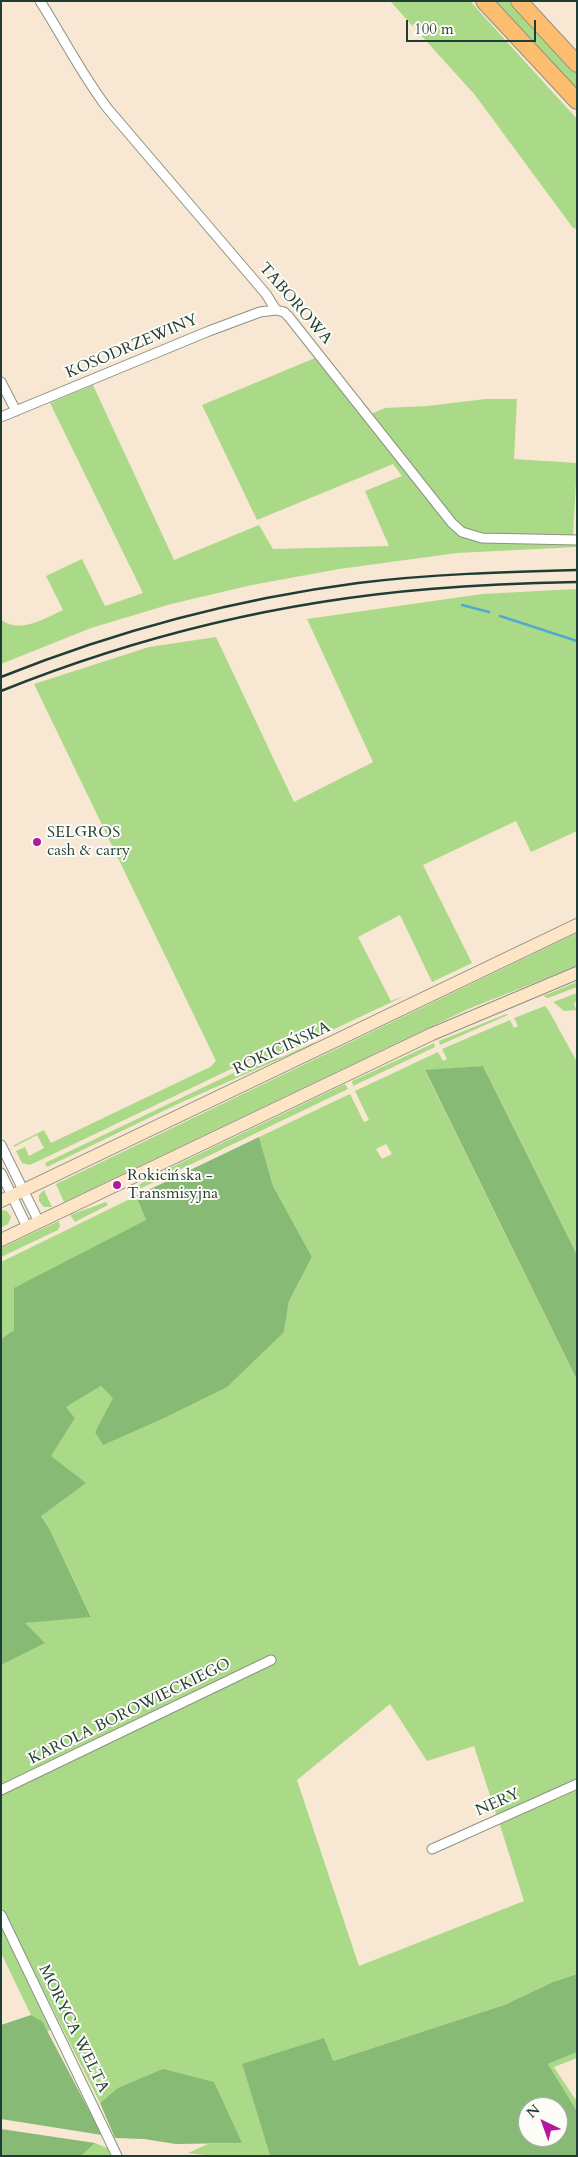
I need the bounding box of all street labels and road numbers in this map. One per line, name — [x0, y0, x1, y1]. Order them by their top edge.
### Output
street label: TABOROWA — [254, 259, 336, 349]
street label: KOSODRZEWINY — [63, 310, 201, 384]
street label: ROKICIŃSKA — [230, 1018, 334, 1080]
street label: KAROLA BOROWIECKIEGO — [26, 1655, 234, 1769]
street label: NERY — [473, 1785, 523, 1821]
street label: MORYCA WELTA — [34, 1962, 112, 2096]

